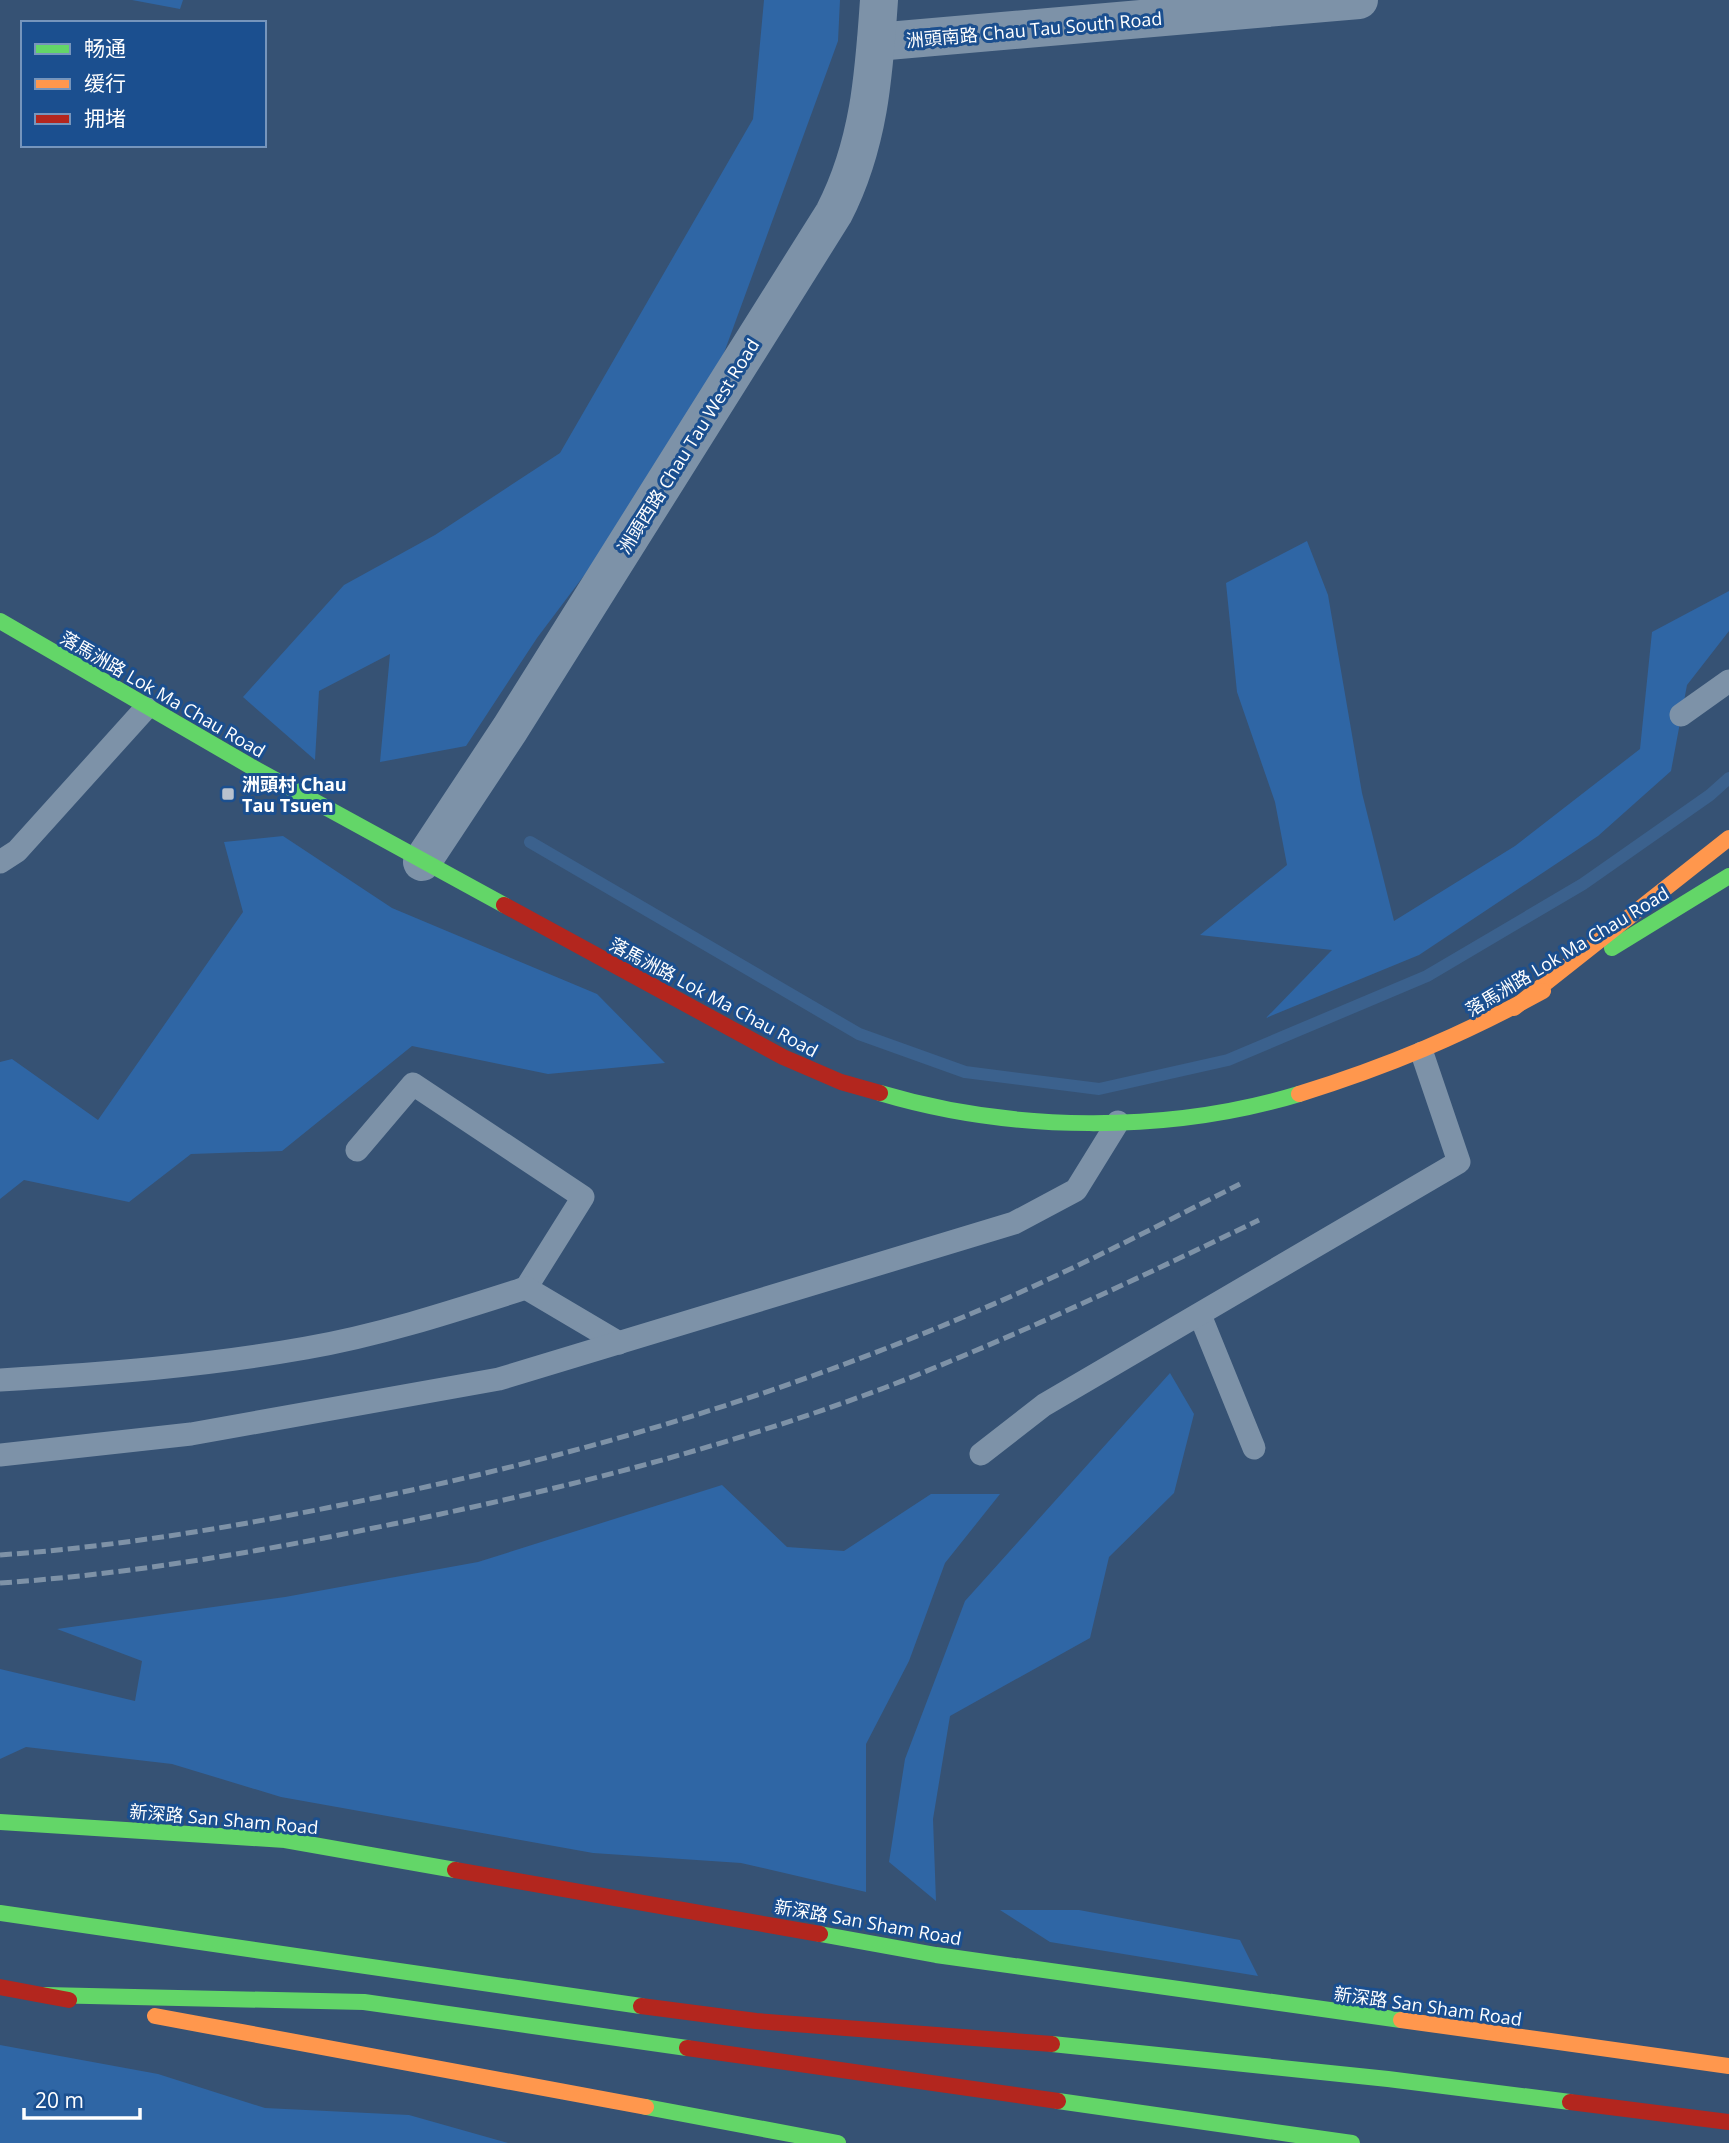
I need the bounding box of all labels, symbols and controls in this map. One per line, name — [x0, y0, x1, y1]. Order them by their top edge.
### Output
street label: 洲頭南路 Chau Tau South Road — [905, 6, 1163, 52]
legend — [21, 21, 266, 147]
text: 畅通 — [84, 34, 126, 62]
text: 缓行 — [84, 69, 126, 97]
text: 拥堵 — [84, 104, 126, 132]
street label: 洲頭西路 Chau Tau West Road — [612, 334, 764, 558]
street label: 落馬洲路 Lok Ma Chau Road — [56, 625, 270, 763]
place label: 洲頭村 Chau Tau Tsuen — [242, 772, 347, 817]
marker: 洲頭村 Chau Tau Tsuen — [220, 786, 236, 802]
street label: 落馬洲路 Lok Ma Chau Road — [1461, 881, 1673, 1021]
street label: 落馬洲路 Lok Ma Chau Road — [606, 932, 822, 1062]
street label: 新深路 San Sham Road — [129, 1799, 319, 1839]
street label: 新深路 San Sham Road — [773, 1894, 963, 1950]
street label: 新深路 San Sham Road — [1333, 1981, 1523, 2031]
scale bar — [24, 2076, 140, 2120]
text: 20 m — [35, 2086, 84, 2114]

